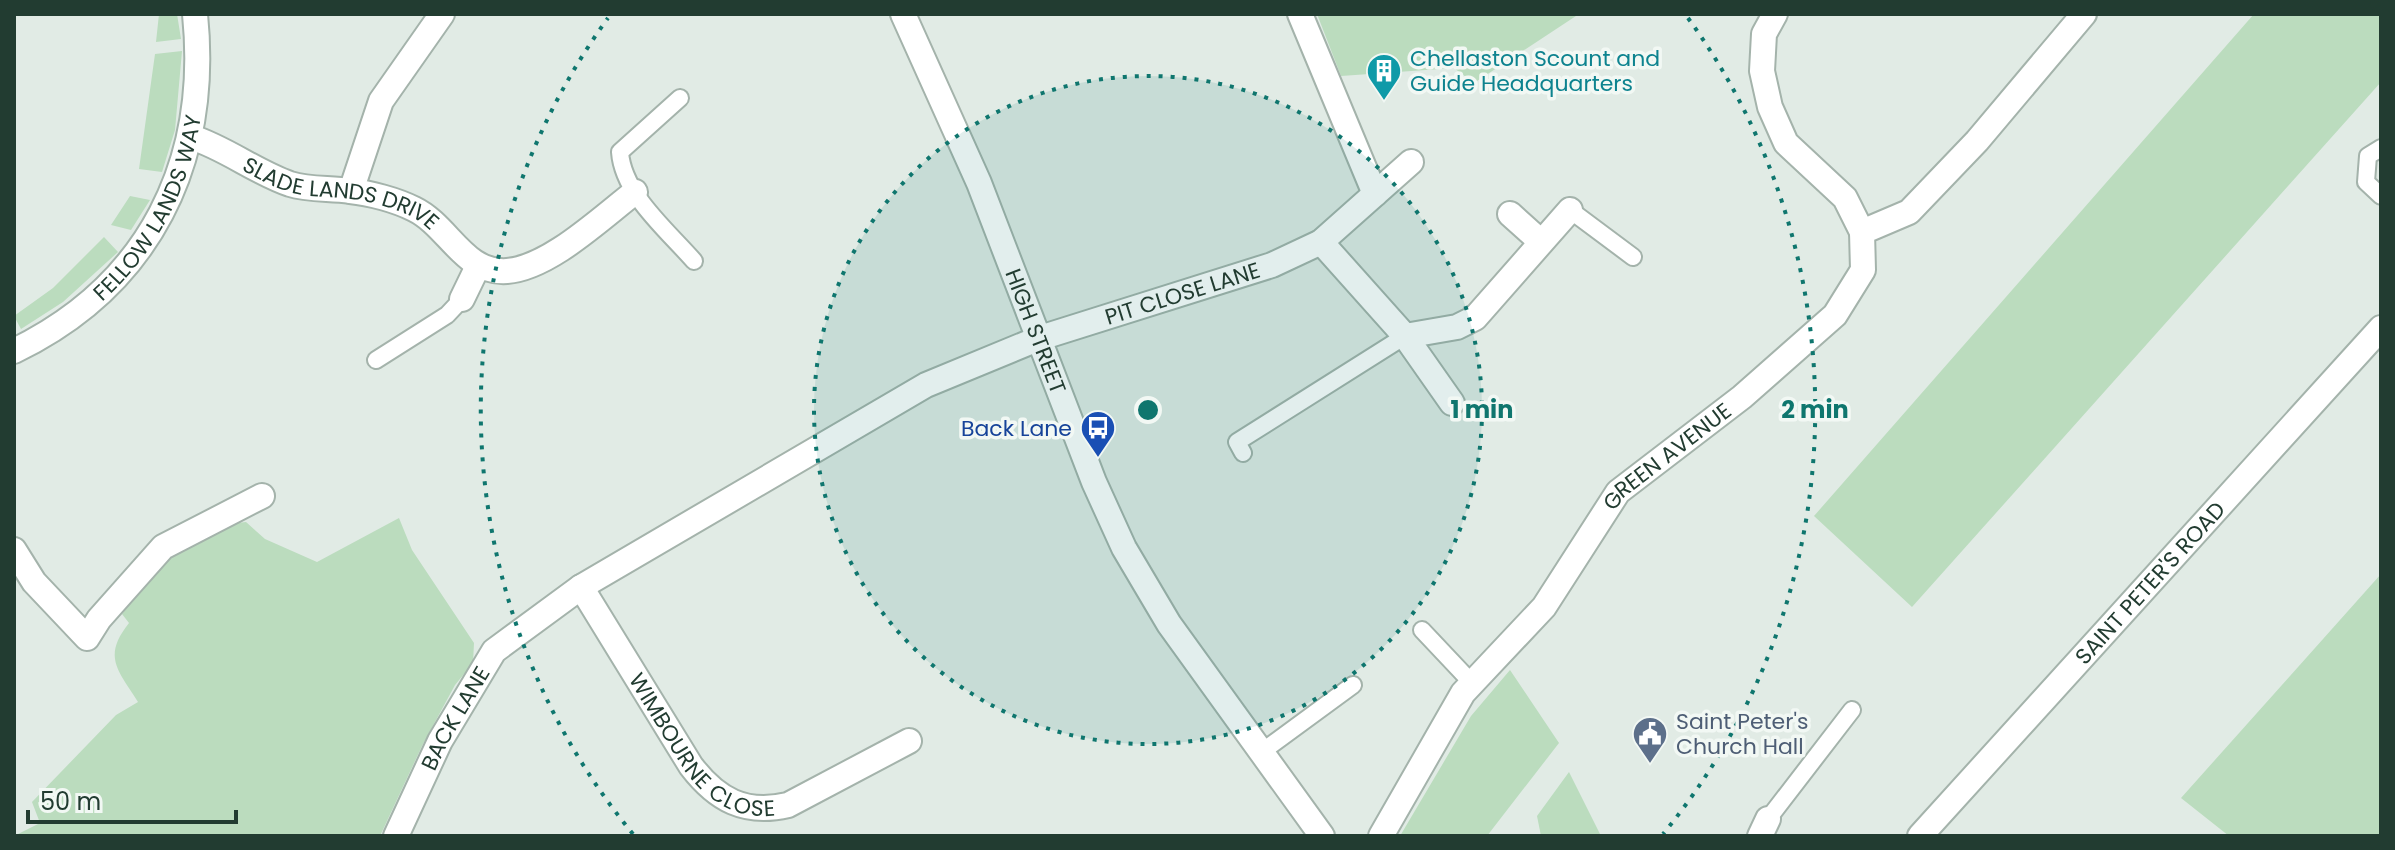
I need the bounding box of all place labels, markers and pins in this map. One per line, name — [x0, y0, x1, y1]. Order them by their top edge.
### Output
place label: Chellaston Scount and Guide Headquarters — [1410, 43, 1660, 99]
building icon: Chellaston Scount and Guide Headquarters — [1365, 52, 1403, 102]
centre of rings — [1134, 396, 1162, 424]
bus stop icon: Back Lane — [1079, 409, 1117, 459]
place label: Back Lane — [961, 413, 1072, 444]
place label: Saint Peter's Church Hall — [1676, 706, 1808, 762]
public building icon: Saint Peter's Church Hall — [1631, 715, 1669, 765]

